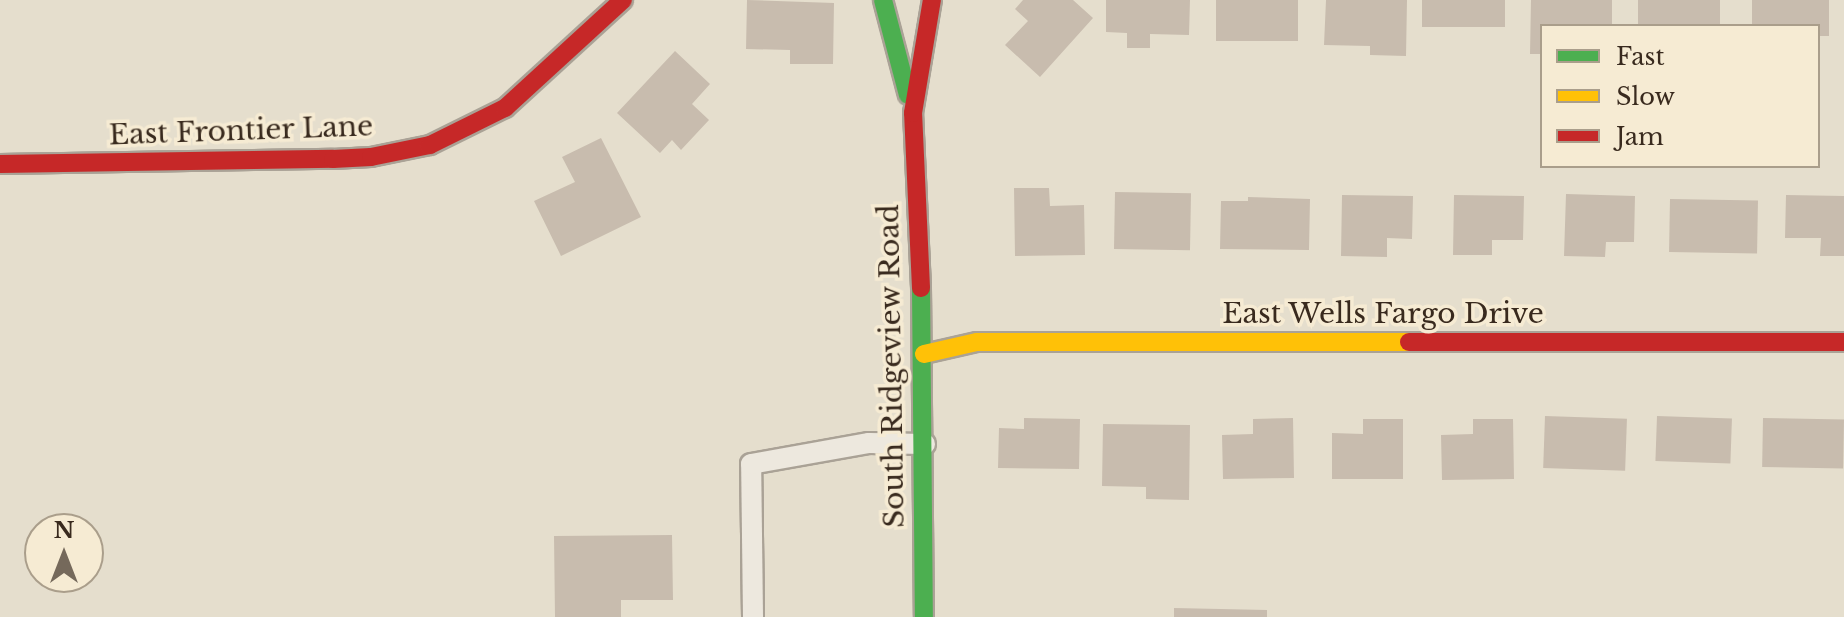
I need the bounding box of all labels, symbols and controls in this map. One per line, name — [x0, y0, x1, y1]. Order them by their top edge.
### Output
legend — [1540, 24, 1820, 168]
text: Fast — [1616, 42, 1664, 71]
text: Slow — [1616, 82, 1675, 111]
street label: East Frontier Lane — [108, 110, 374, 152]
text: Jam — [1616, 122, 1664, 151]
street label: South Ridgeview Road — [872, 203, 912, 529]
street label: East Wells Fargo Drive — [1222, 297, 1544, 331]
north arrow — [24, 513, 104, 593]
text: N — [54, 517, 74, 544]

